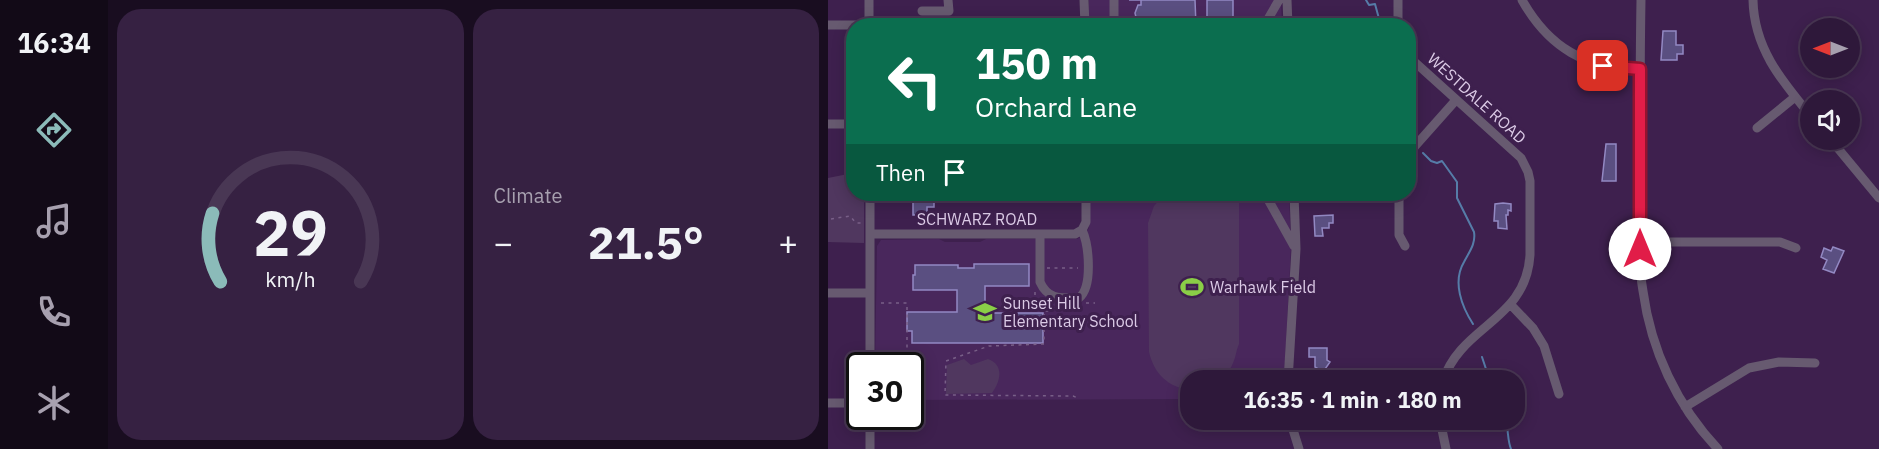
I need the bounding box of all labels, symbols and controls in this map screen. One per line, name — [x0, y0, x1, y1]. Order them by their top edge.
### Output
north arrow — [1800, 18, 1860, 78]
map controls — [1800, 18, 1860, 150]
text: 16:34 — [17, 25, 91, 60]
text: 150 m — [975, 36, 1098, 91]
pin — [1577, 40, 1628, 91]
icon: left — [876, 42, 954, 120]
street label: WESTDALE ROAD — [1424, 48, 1530, 148]
icon: arrive — [1586, 49, 1619, 82]
text: Orchard Lane — [975, 89, 1137, 124]
button: sound — [1800, 90, 1860, 150]
icon: directions — [33, 109, 75, 151]
icon: arrive — [938, 156, 971, 189]
text: Then — [876, 158, 926, 187]
text: Climate — [494, 182, 562, 209]
text: 29 — [253, 192, 328, 273]
icon: music — [33, 200, 75, 242]
street label: SCHWARZ ROAD — [917, 209, 1037, 229]
text: 21.5° — [588, 213, 704, 271]
position arrow — [1608, 217, 1672, 281]
text: − — [494, 221, 513, 264]
text: + — [778, 221, 798, 264]
text: km/h — [265, 265, 315, 293]
sports icon: Warhawk Field — [1179, 274, 1205, 300]
place label: Warhawk Field — [1210, 277, 1316, 297]
icon: phone — [33, 291, 75, 333]
place label: Sunset Hill Elementary School — [1003, 293, 1138, 331]
school or university icon: Sunset Hill Elementary School — [972, 299, 998, 325]
speed limit sign: 30 — [846, 352, 924, 430]
icon: climate — [33, 382, 75, 424]
text: 16:35 · 1 min · 180 m — [1243, 385, 1462, 414]

